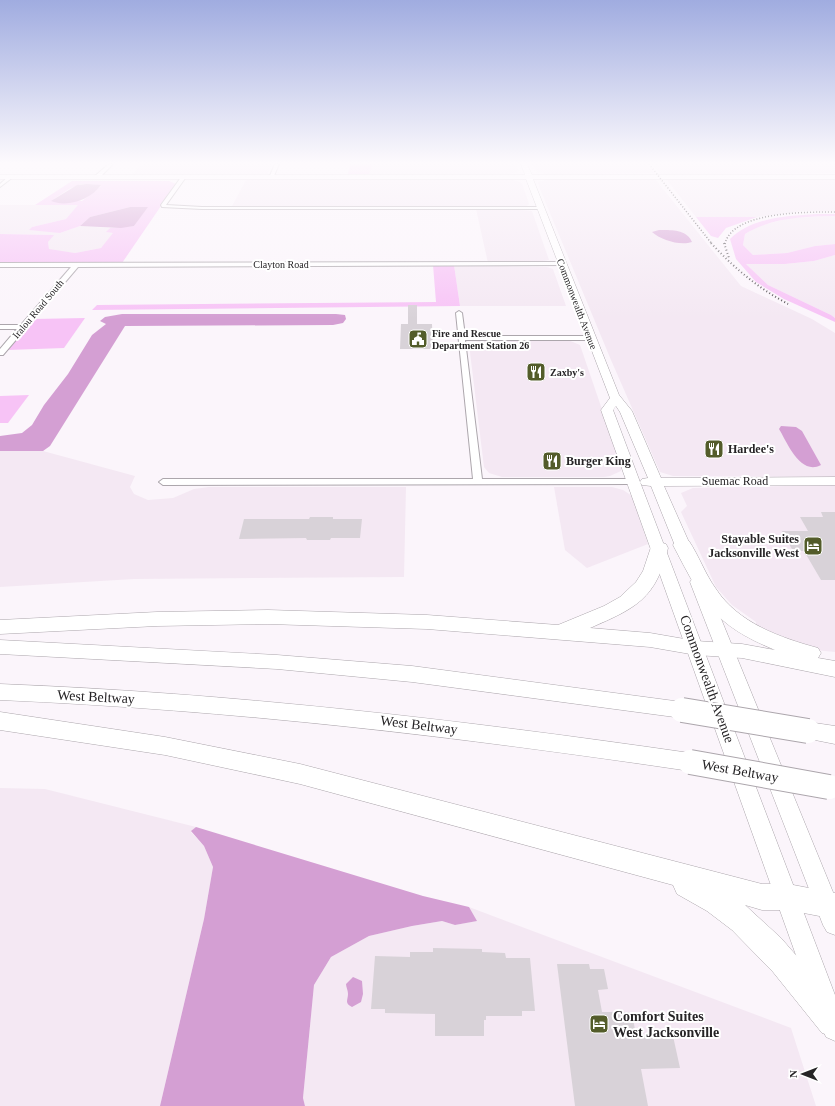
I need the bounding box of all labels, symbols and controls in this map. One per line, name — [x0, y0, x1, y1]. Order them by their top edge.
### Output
street label: Commonwealth Avenue — [555, 257, 600, 351]
street label: Clayton Road — [253, 259, 309, 270]
street label: Iralou Road South — [10, 277, 66, 341]
public building icon: Fire and Rescue Department Station 26 — [407, 328, 429, 350]
place label: Fire and Rescue Department Station 26 — [432, 328, 529, 351]
restaurant icon: Zaxby's — [525, 361, 547, 383]
place label: Zaxby's — [550, 367, 584, 378]
restaurant icon: Hardee's — [703, 438, 725, 460]
place label: Hardee's — [728, 442, 774, 456]
restaurant icon: Burger King — [541, 450, 563, 472]
place label: Burger King — [566, 454, 631, 468]
street label: Suemac Road — [702, 474, 768, 488]
place label: Stayable Suites Jacksonville West — [708, 532, 799, 560]
hotel icon: Stayable Suites Jacksonville West — [802, 535, 824, 557]
street label: Commonwealth Avenue — [677, 613, 737, 745]
street label: West Beltway — [57, 687, 135, 707]
street label: West Beltway — [379, 713, 459, 737]
street label: West Beltway — [700, 757, 780, 785]
place label: Comfort Suites West Jacksonville — [613, 1009, 719, 1040]
hotel icon: Comfort Suites West Jacksonville — [588, 1013, 610, 1035]
north arrow — [783, 1054, 823, 1094]
text: N — [787, 1070, 799, 1078]

